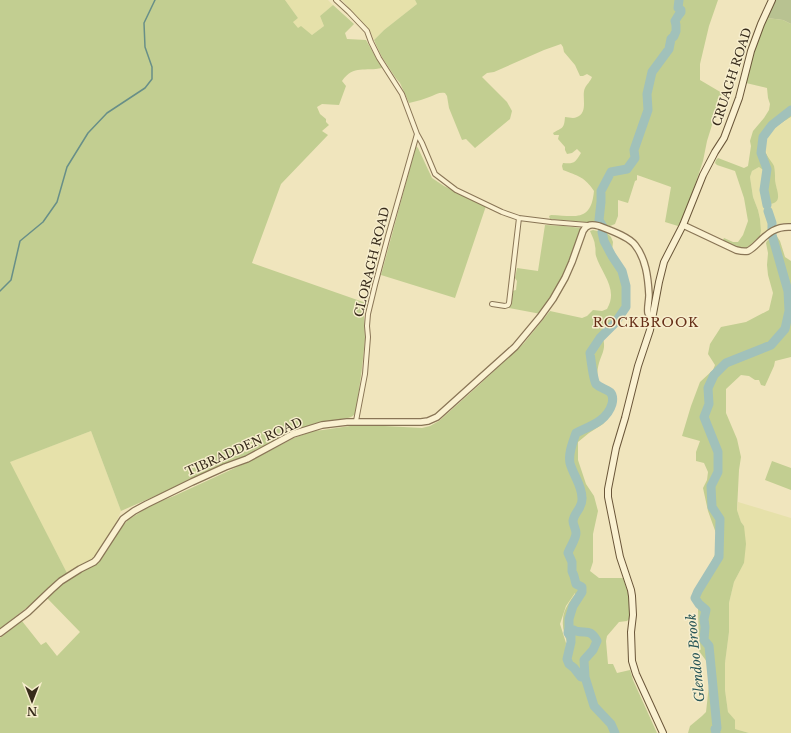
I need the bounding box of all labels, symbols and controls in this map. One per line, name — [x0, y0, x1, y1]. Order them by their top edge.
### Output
street label: CRUAGH ROAD — [709, 26, 755, 128]
street label: CLORAGH ROAD — [351, 205, 392, 319]
district label: ROCKBROOK — [593, 314, 699, 331]
street label: TIBRADDEN ROAD — [183, 414, 305, 479]
water label: Glendoo Brook — [682, 612, 709, 703]
north arrow — [12, 681, 52, 721]
text: N — [26, 704, 37, 718]

